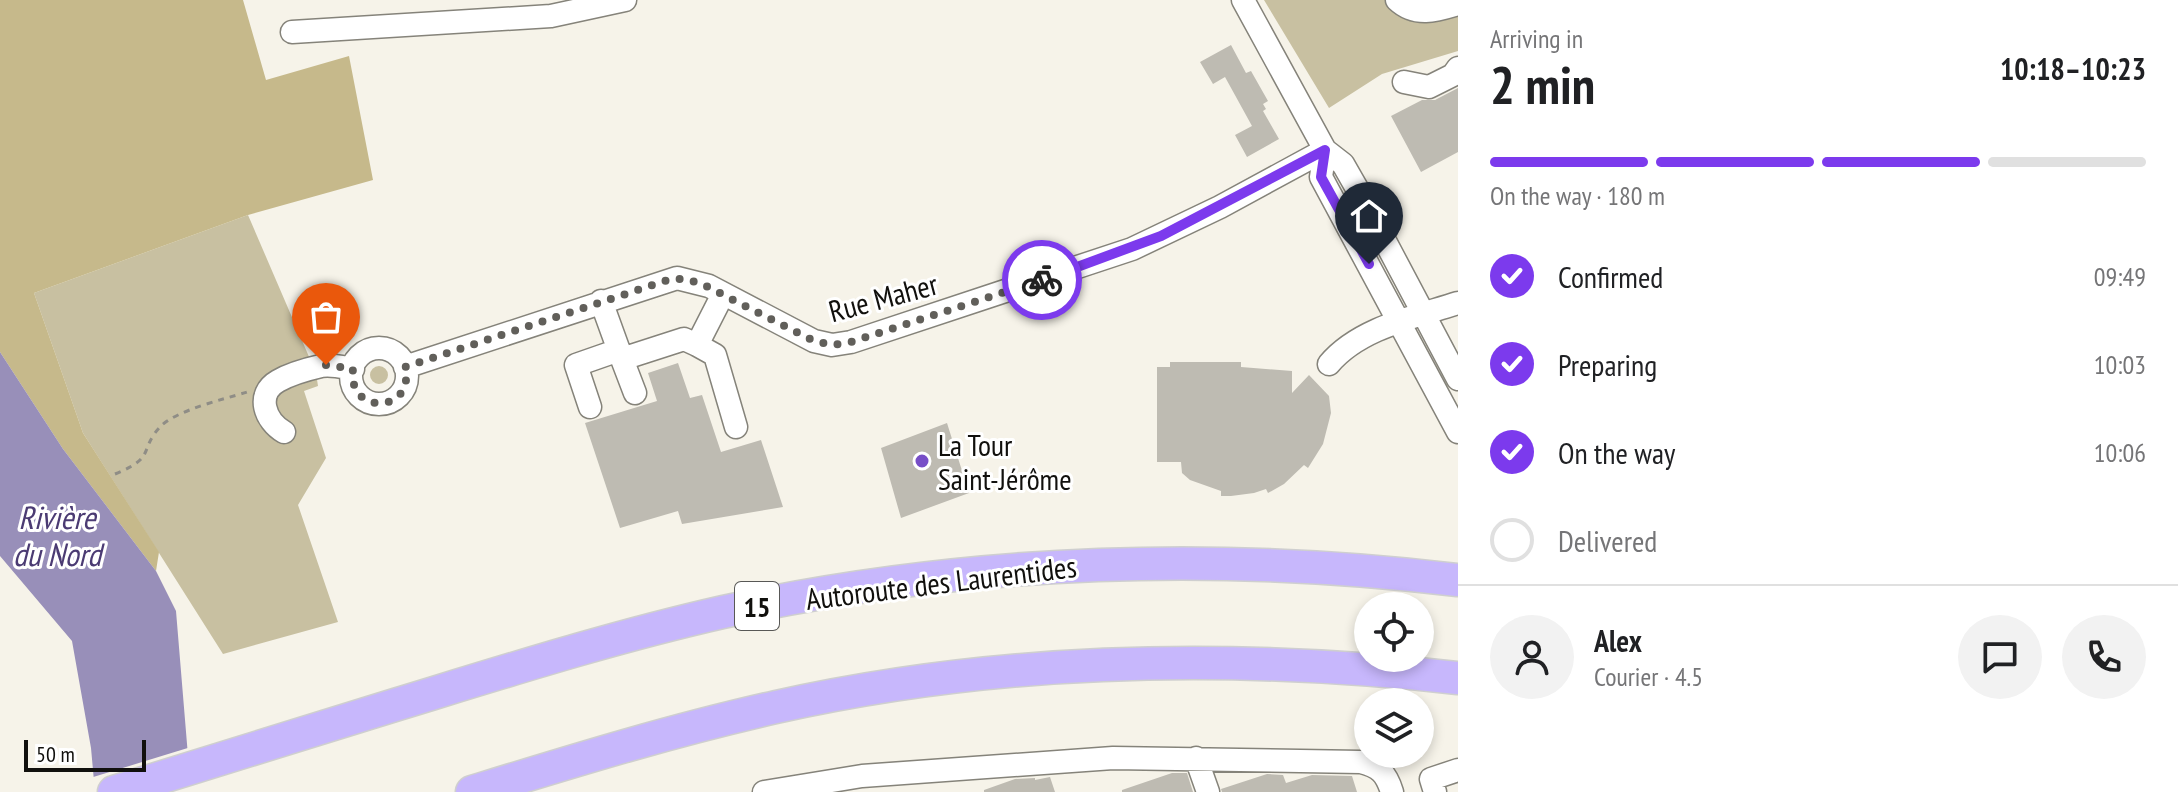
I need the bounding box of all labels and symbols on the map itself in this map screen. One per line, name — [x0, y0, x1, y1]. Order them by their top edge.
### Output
pin — [1335, 182, 1403, 264]
courier — [1002, 240, 1082, 320]
street label: Rue Maher — [824, 264, 942, 330]
pin — [292, 283, 360, 365]
place label: La Tour Saint-Jérôme — [938, 425, 1072, 498]
marker: La Tour Saint-Jérôme — [913, 452, 931, 470]
water label: Rivière du Nord — [13, 496, 105, 575]
street label: Autoroute des Laurentides — [804, 546, 1078, 618]
road number: 15 — [735, 582, 779, 630]
scale bar — [24, 736, 146, 772]

